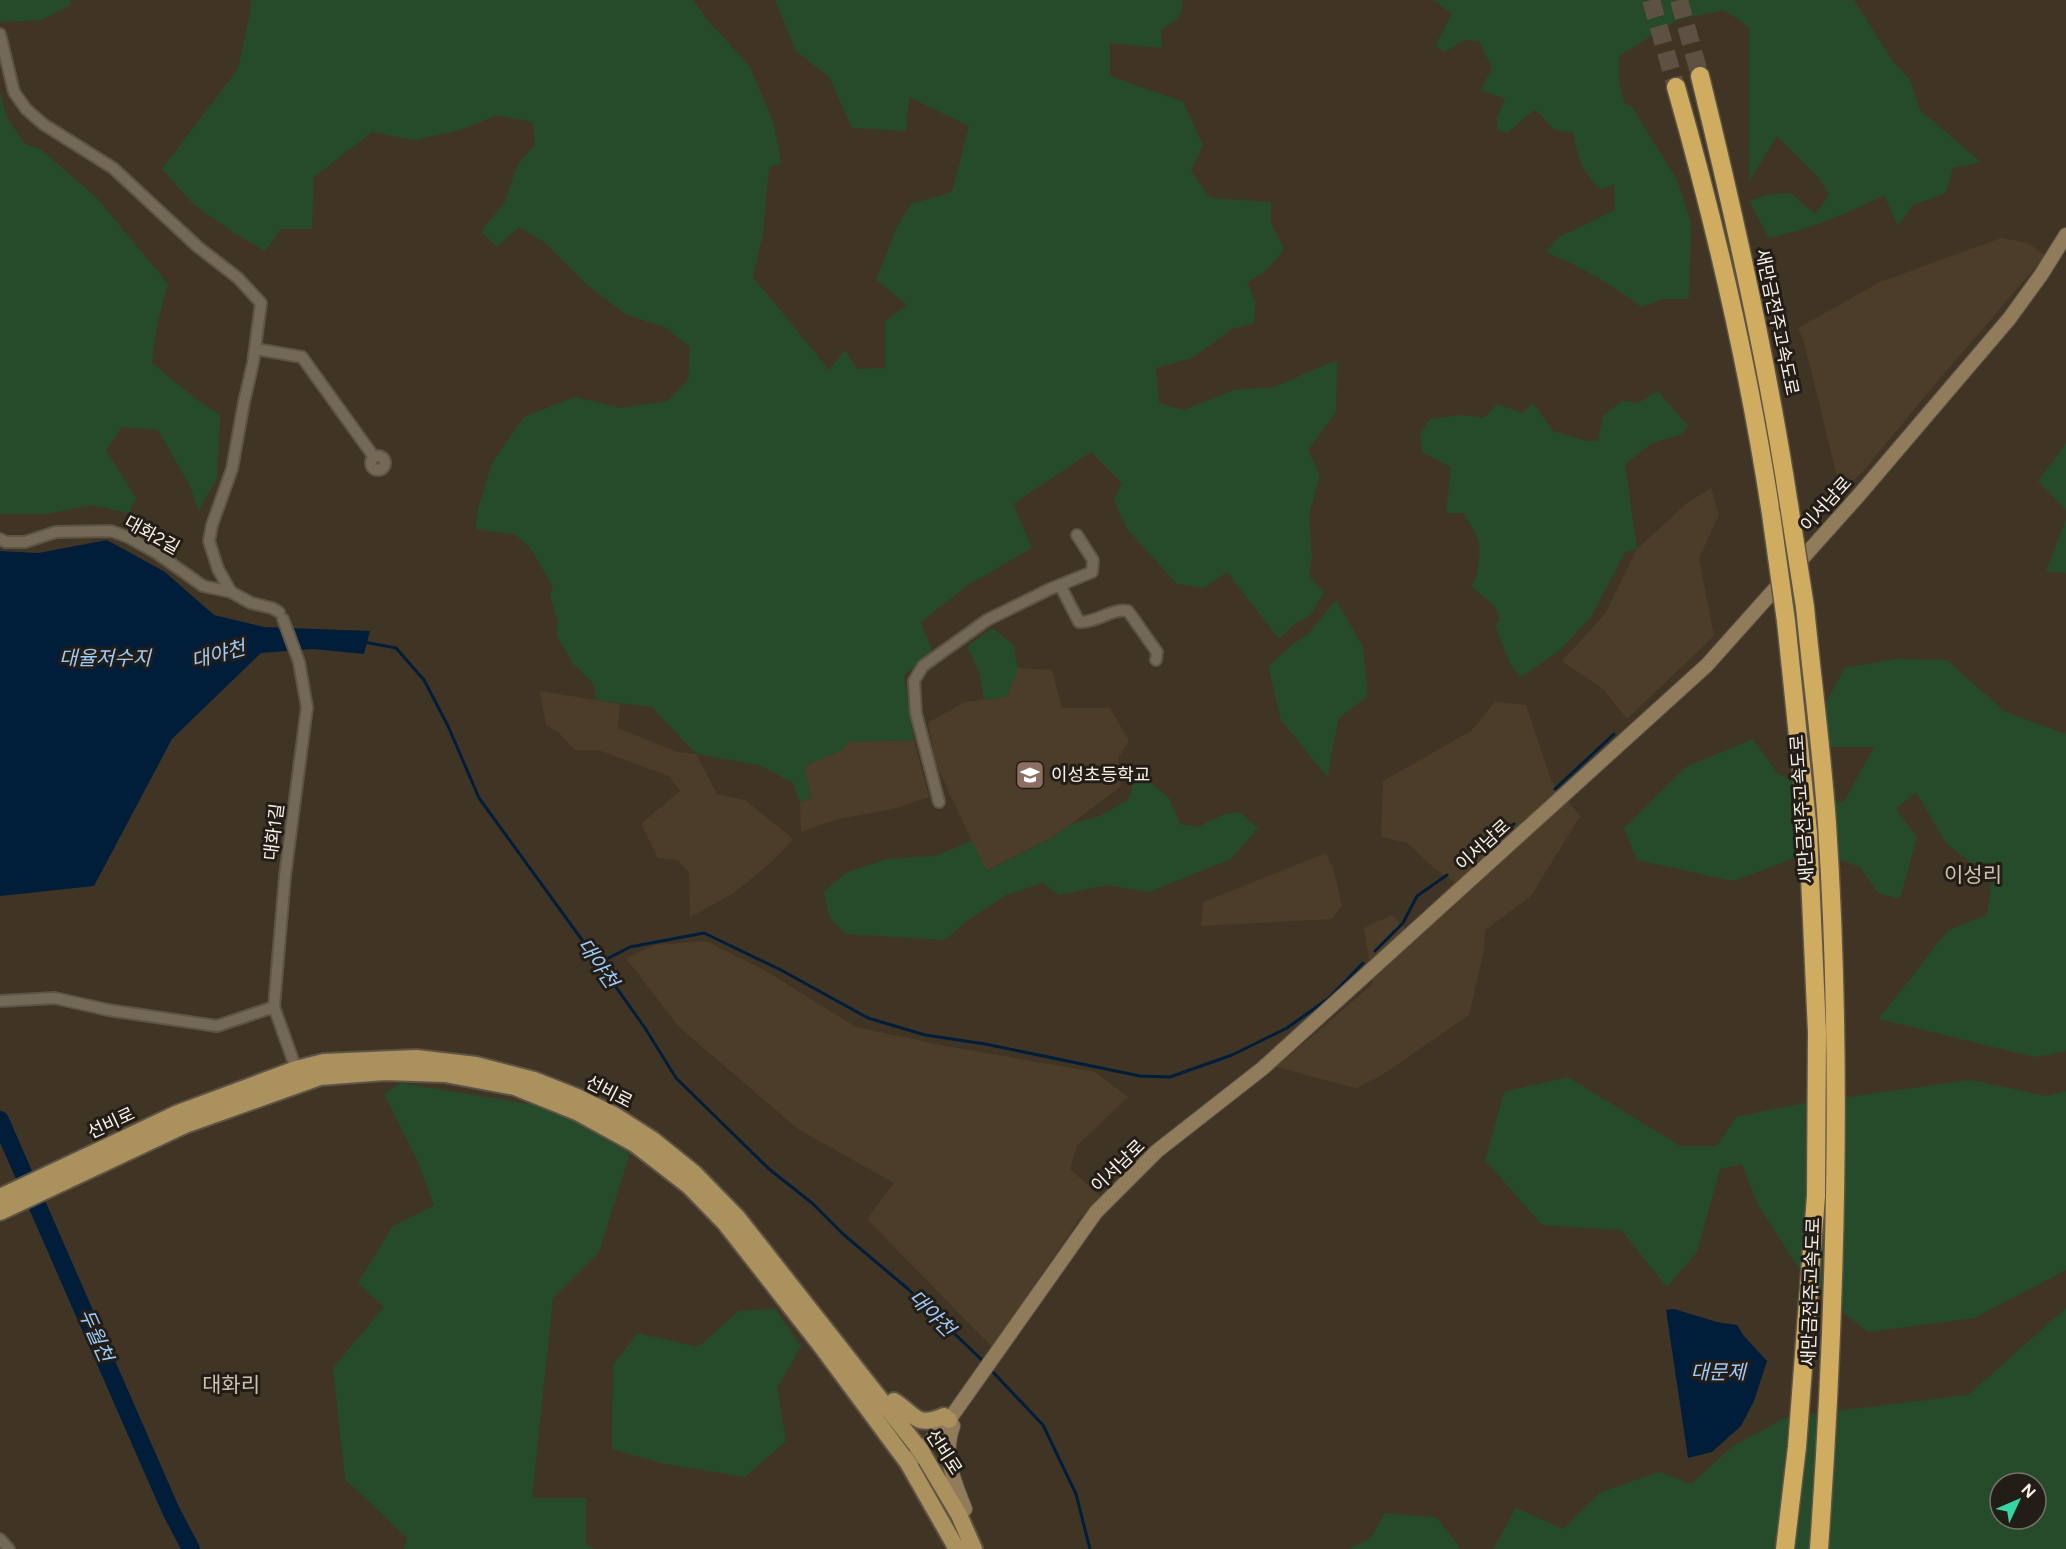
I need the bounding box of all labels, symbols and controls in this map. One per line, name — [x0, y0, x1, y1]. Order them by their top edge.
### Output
street label: 새만금전주고속도로 — [1751, 247, 1803, 397]
street label: 이서남로 — [1796, 472, 1856, 536]
street label: 대화2길 — [121, 511, 183, 559]
water label: 대야천 — [188, 635, 250, 673]
water label: 대율저수지 — [59, 646, 153, 670]
street label: 새만금전주고속도로 — [1786, 734, 1818, 884]
school or university icon: 이성초등학교 — [1014, 759, 1046, 791]
place label: 이성초등학교 — [1051, 764, 1150, 786]
street label: 대화1길 — [260, 802, 288, 862]
street label: 이서남로 — [1451, 815, 1515, 875]
district label: 이성리 — [1944, 862, 2002, 887]
water label: 대야천 — [572, 934, 625, 995]
street label: 선비로 — [582, 1071, 636, 1113]
street label: 선비로 — [84, 1103, 138, 1143]
street label: 이서남로 — [1087, 1135, 1149, 1197]
street label: 새만금전주고속도로 — [1797, 1217, 1825, 1367]
water label: 대야천 — [904, 1285, 962, 1343]
water label: 두월천 — [74, 1305, 119, 1367]
water label: 대문제 — [1690, 1360, 1748, 1384]
district label: 대화리 — [202, 1372, 260, 1397]
street label: 선비로 — [921, 1425, 967, 1479]
north arrow — [1988, 1471, 2048, 1531]
text: N — [2017, 1480, 2040, 1502]

